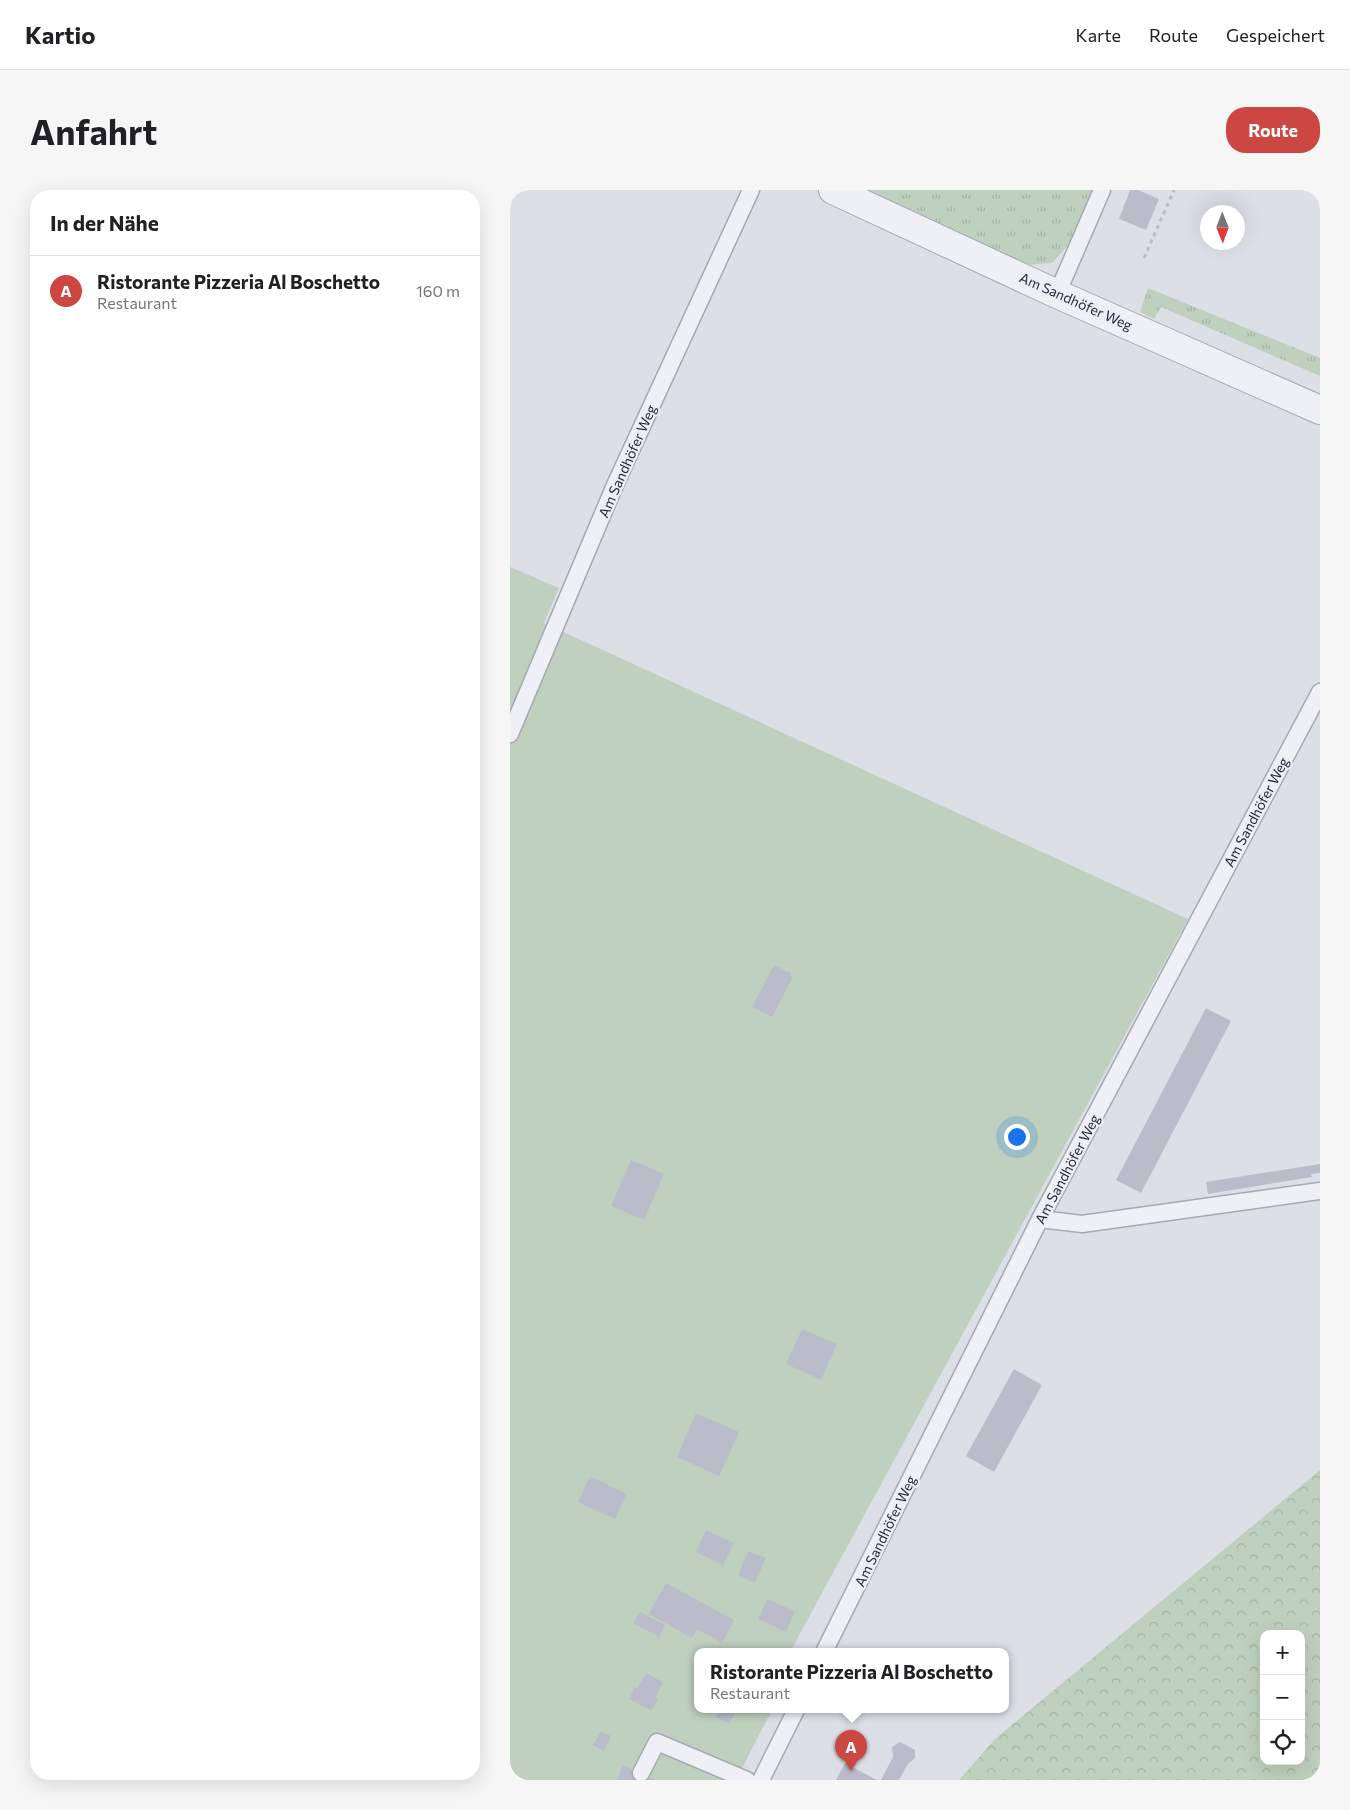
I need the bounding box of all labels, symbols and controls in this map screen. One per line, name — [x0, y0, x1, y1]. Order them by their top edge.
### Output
text: Kartio — [25, 20, 95, 49]
text: Karte — [1076, 24, 1121, 46]
text: Route — [1149, 24, 1198, 46]
text: Gespeichert — [1226, 24, 1325, 46]
button: Route — [1226, 107, 1320, 153]
text: Anfahrt — [30, 109, 157, 152]
north arrow — [1200, 205, 1245, 250]
text: In der Nähe — [50, 210, 159, 235]
street label: Am Sandhöfer Weg — [1017, 269, 1135, 334]
text: Ristorante Pizzeria Al Boschetto — [97, 270, 380, 293]
text: A — [60, 281, 72, 300]
text: 160 m — [416, 281, 460, 300]
text: Restaurant — [97, 293, 177, 312]
street label: Am Sandhöfer Weg — [595, 402, 660, 520]
street label: Am Sandhöfer Weg — [1220, 754, 1292, 870]
street label: Am Sandhöfer Weg — [1031, 1111, 1103, 1227]
your location — [1004, 1124, 1030, 1150]
street label: Am Sandhöfer Weg — [851, 1472, 919, 1589]
map controls — [1260, 1630, 1305, 1765]
button: + — [1260, 1630, 1305, 1675]
popup — [694, 1648, 1009, 1713]
text: Ristorante Pizzeria Al Boschetto — [710, 1660, 993, 1683]
button: − — [1260, 1675, 1305, 1720]
text: Restaurant — [710, 1683, 790, 1702]
button: locate — [1260, 1720, 1305, 1765]
pin: A — [835, 1730, 867, 1771]

